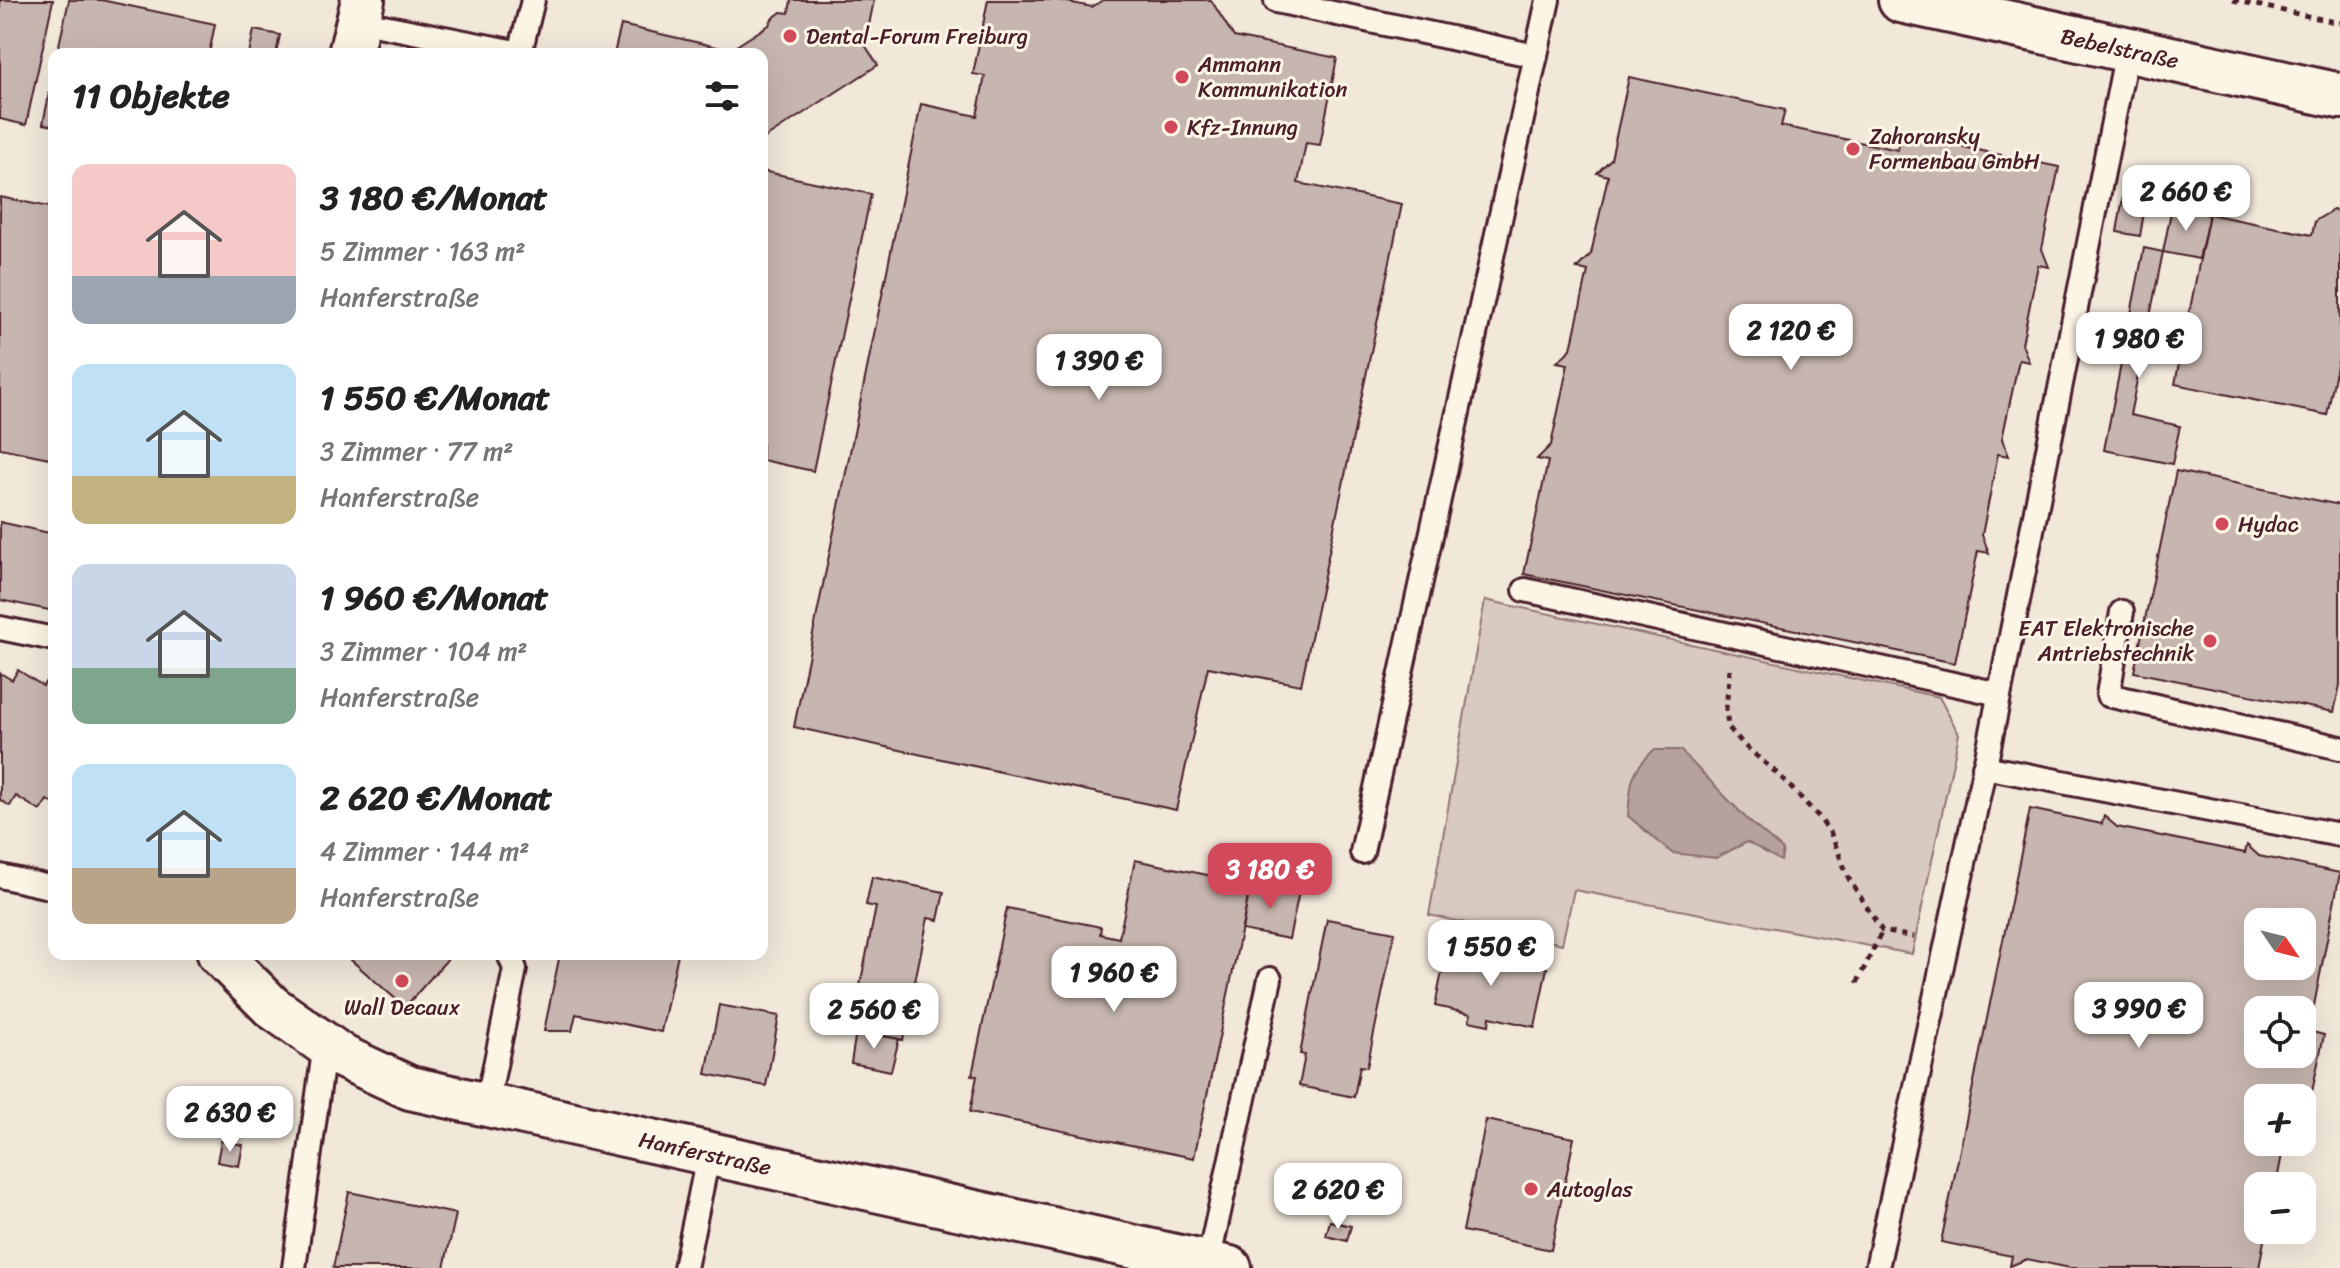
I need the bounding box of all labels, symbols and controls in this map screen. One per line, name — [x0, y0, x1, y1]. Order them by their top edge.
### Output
street label: Bebelstraße — [2057, 16, 2183, 80]
place label: Dental-Forum Freiburg — [806, 17, 1028, 56]
marker: Dental-Forum Freiburg — [781, 27, 799, 45]
place label: Ammann Kommunikation — [1197, 45, 1347, 109]
text: 11 Objekte — [72, 66, 230, 126]
marker: Ammann Kommunikation — [1173, 68, 1191, 86]
icon: filters — [700, 74, 744, 118]
place label: Kfz-Innung — [1187, 108, 1298, 147]
place label: Zahoransky Formenbau GmbH — [1869, 117, 2040, 181]
marker: Kfz-Innung — [1162, 118, 1180, 136]
marker: Zahoransky Formenbau GmbH — [1844, 140, 1862, 158]
pin: 2 660 € — [2112, 165, 2260, 233]
text: 3 180 €/Monat — [320, 168, 548, 228]
text: 2 660 € — [2140, 168, 2232, 214]
icon: home — [136, 196, 232, 292]
text: 5 Zimmer · 163 m² — [320, 228, 526, 274]
text: Hanferstraße — [320, 274, 479, 320]
pin: 2 120 € — [1717, 304, 1865, 372]
text: 2 120 € — [1747, 307, 1835, 353]
pin: 1 980 € — [2065, 312, 2213, 380]
text: 1 980 € — [2094, 315, 2184, 361]
pin: 1 390 € — [1025, 334, 1173, 402]
text: 1 390 € — [1055, 337, 1143, 383]
text: 1 550 €/Monat — [320, 368, 550, 428]
icon: home — [136, 396, 232, 492]
text: 3 Zimmer · 77 m² — [320, 428, 513, 474]
text: Hanferstraße — [320, 474, 479, 520]
place label: Hydac — [2238, 505, 2299, 544]
marker: Hydac — [2213, 515, 2231, 533]
text: 1 960 €/Monat — [320, 568, 549, 628]
icon: home — [136, 596, 232, 692]
place label: EAT Elektronische Antriebstechnik — [2018, 609, 2194, 673]
text: 3 Zimmer · 104 m² — [320, 628, 528, 674]
marker: EAT Elektronische Antriebstechnik — [2201, 632, 2219, 650]
text: Hanferstraße — [320, 674, 479, 720]
text: 2 620 €/Monat — [320, 768, 552, 828]
icon: home — [136, 796, 232, 892]
text: 4 Zimmer · 144 m² — [320, 828, 529, 874]
pin: 3 180 € — [1196, 843, 1344, 911]
text: 3 180 € — [1226, 846, 1314, 892]
text: Hanferstraße — [320, 874, 479, 920]
north arrow — [2244, 908, 2316, 980]
map controls — [2244, 908, 2316, 1244]
pin: 1 550 € — [1417, 920, 1565, 988]
text: 1 550 € — [1446, 923, 1536, 969]
pin: 1 960 € — [1040, 946, 1188, 1014]
text: 1 960 € — [1069, 949, 1159, 995]
marker: Wall Decaux — [393, 972, 411, 990]
pin: 3 990 € — [2065, 982, 2213, 1050]
pin: 2 560 € — [800, 983, 948, 1051]
text: 3 990 € — [2092, 985, 2186, 1031]
text: 2 560 € — [828, 986, 920, 1032]
place label: Wall Decaux — [344, 988, 461, 1027]
button: locate — [2244, 996, 2316, 1068]
button: + — [2244, 1084, 2316, 1156]
pin: 2 630 € — [156, 1086, 304, 1154]
text: 2 630 € — [184, 1089, 276, 1135]
street label: Hanferstraße — [635, 1119, 775, 1186]
pin: 2 620 € — [1264, 1163, 1412, 1231]
text: 2 620 € — [1292, 1166, 1384, 1212]
place label: Autoglas — [1546, 1170, 1633, 1209]
button: − — [2244, 1172, 2316, 1244]
marker: Autoglas — [1522, 1180, 1540, 1198]

